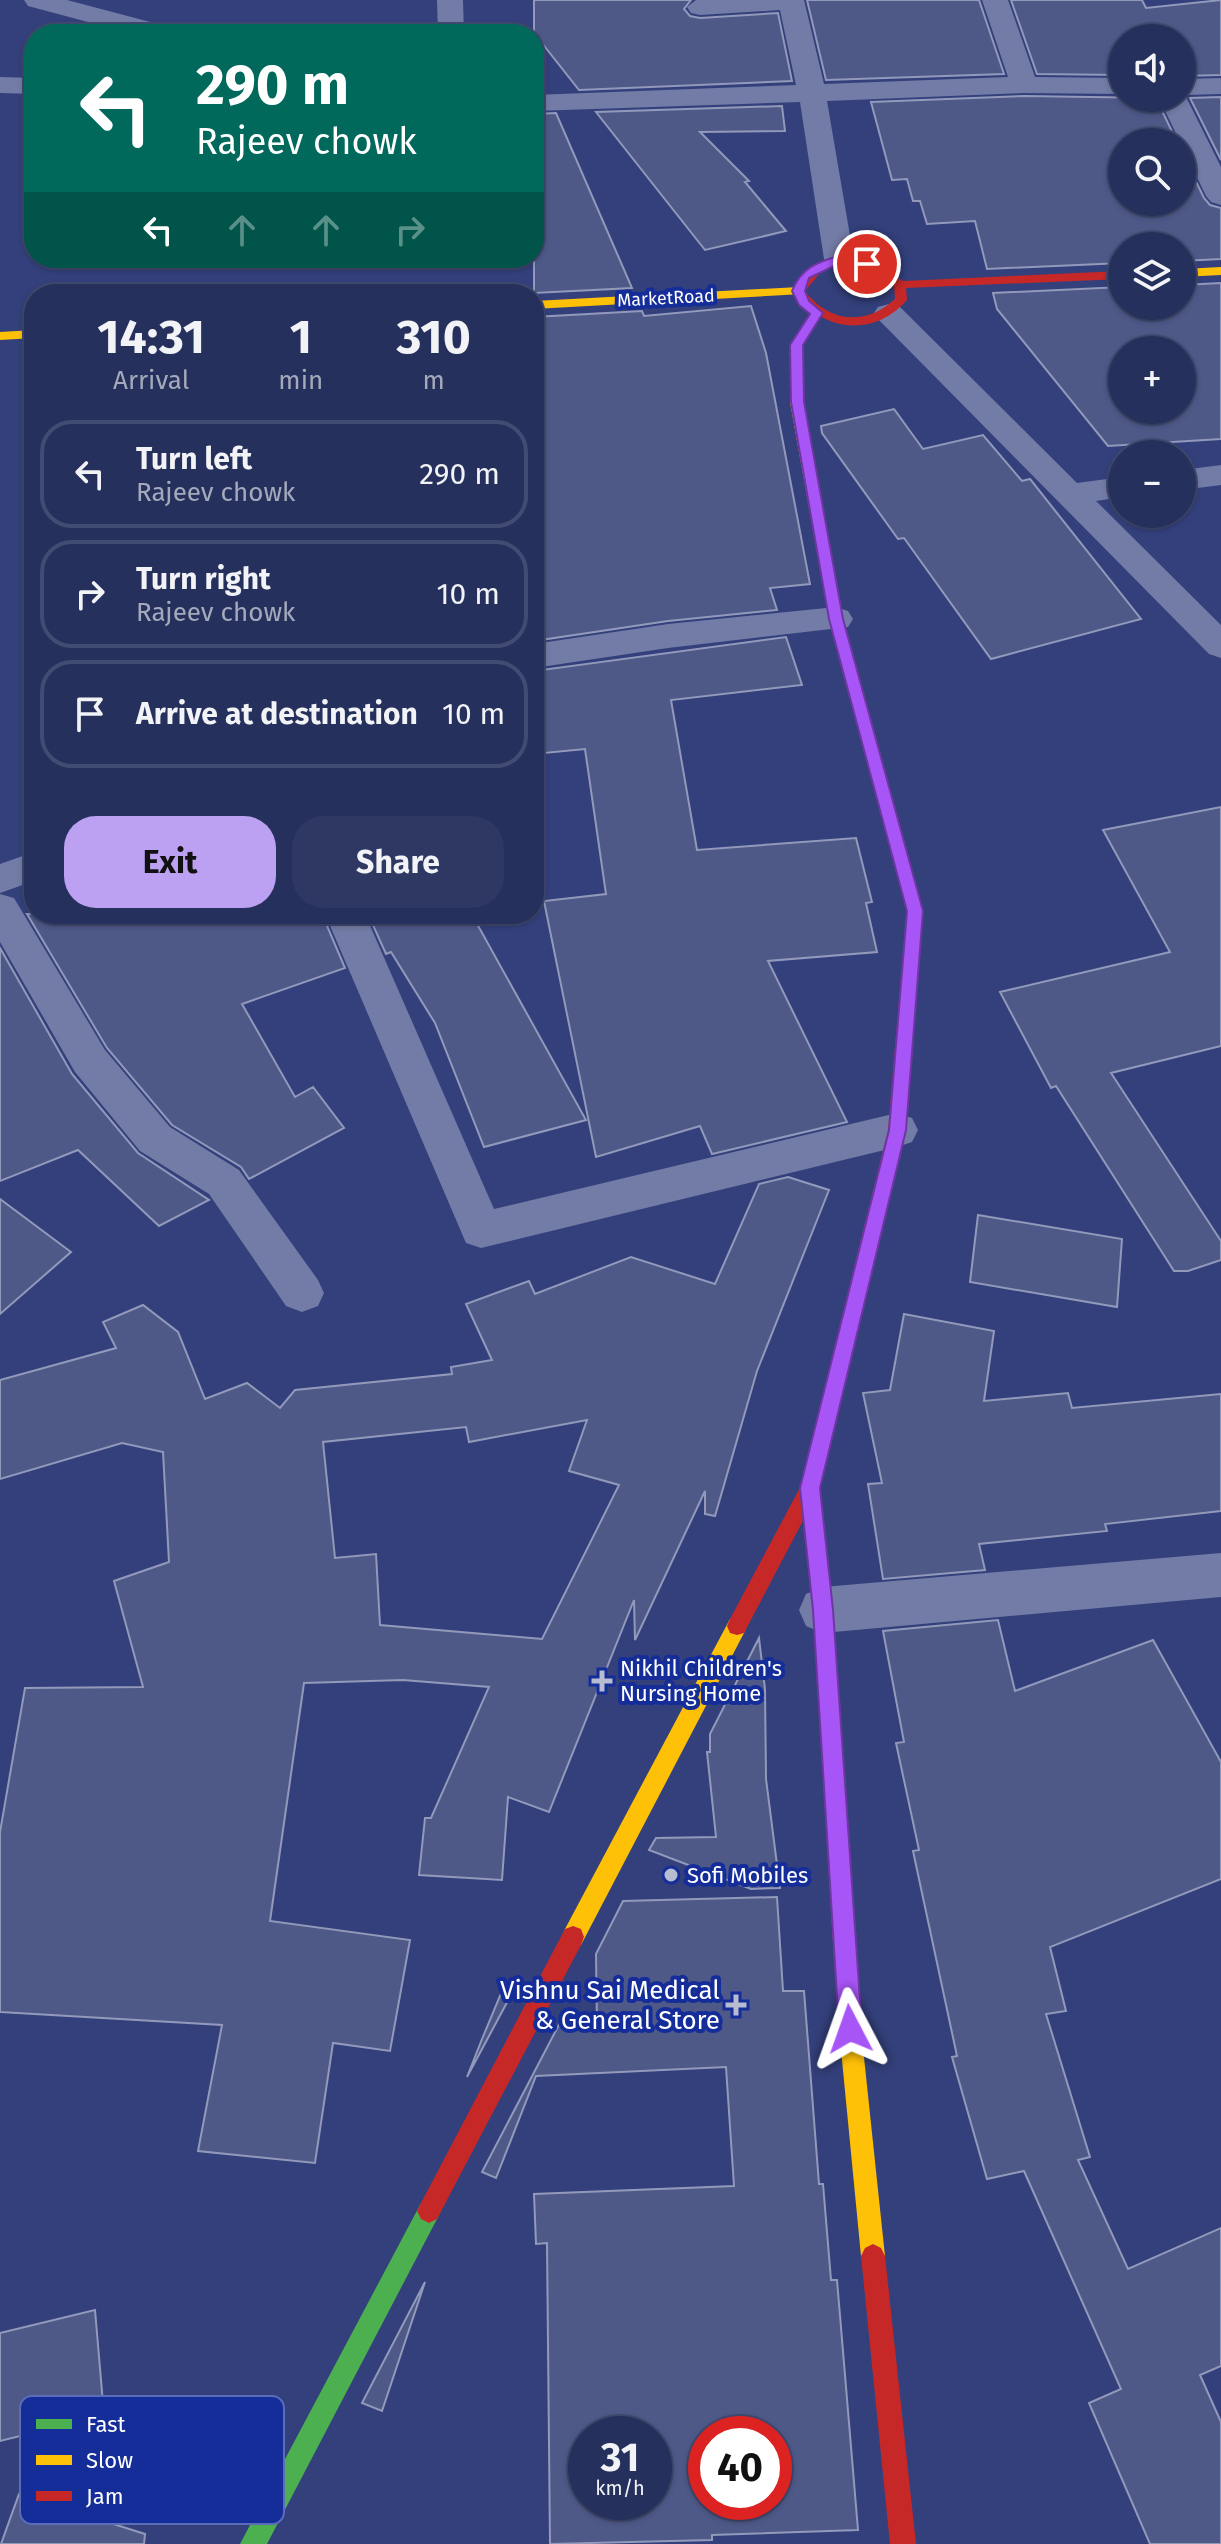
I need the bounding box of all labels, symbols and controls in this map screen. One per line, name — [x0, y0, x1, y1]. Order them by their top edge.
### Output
map controls — [1108, 24, 1196, 528]
button: sound — [1108, 24, 1196, 112]
text: 290 m — [196, 52, 349, 119]
icon: left — [64, 56, 168, 160]
text: Rajeev chowk — [196, 120, 417, 164]
button: search — [1108, 128, 1196, 216]
icon: left — [136, 208, 180, 252]
icon: ahead — [220, 208, 264, 252]
icon: ahead — [304, 208, 348, 252]
icon: right — [388, 208, 432, 252]
pin — [833, 230, 901, 298]
button: layers — [1108, 232, 1196, 320]
icon: arrive — [845, 242, 889, 286]
street label: MarketRoad — [617, 284, 715, 312]
text: 14:31 — [97, 308, 205, 366]
text: 1 — [290, 308, 312, 366]
text: 310 — [396, 308, 471, 366]
button: + — [1108, 336, 1196, 424]
text: Arrival — [113, 365, 189, 396]
text: min — [278, 365, 323, 396]
text: m — [422, 365, 445, 396]
button: − — [1108, 440, 1196, 528]
text: Turn left — [136, 441, 252, 477]
icon: left — [68, 452, 112, 496]
text: 290 m — [419, 456, 500, 492]
text: Rajeev chowk — [136, 477, 295, 508]
text: Turn right — [136, 561, 271, 597]
icon: right — [68, 572, 112, 616]
text: 10 m — [437, 576, 500, 612]
text: Rajeev chowk — [136, 597, 295, 628]
icon: arrive — [68, 692, 112, 736]
text: Arrive at destination — [136, 696, 418, 732]
text: 10 m — [442, 696, 505, 732]
button: Exit — [64, 816, 276, 908]
button: Share — [292, 816, 504, 908]
place label: Nikhil Children's Nursing Home — [620, 1655, 782, 1707]
marker: Nikhil Children's Nursing Home — [591, 1670, 613, 1692]
place label: Sofi Mobiles — [687, 1862, 808, 1889]
marker: Sofi Mobiles — [662, 1866, 680, 1884]
place label: Vishnu Sai Medical & General Store — [500, 1975, 720, 2036]
position arrow — [808, 1987, 892, 2071]
marker: Vishnu Sai Medical & General Store — [727, 1996, 745, 2014]
legend — [20, 2396, 284, 2524]
text: Fast — [86, 2411, 126, 2438]
speed limit sign: 40 — [688, 2416, 792, 2520]
text: 31 — [601, 2434, 639, 2482]
text: Slow — [86, 2447, 133, 2474]
text: km/h — [595, 2476, 645, 2500]
text: Jam — [86, 2483, 124, 2510]

